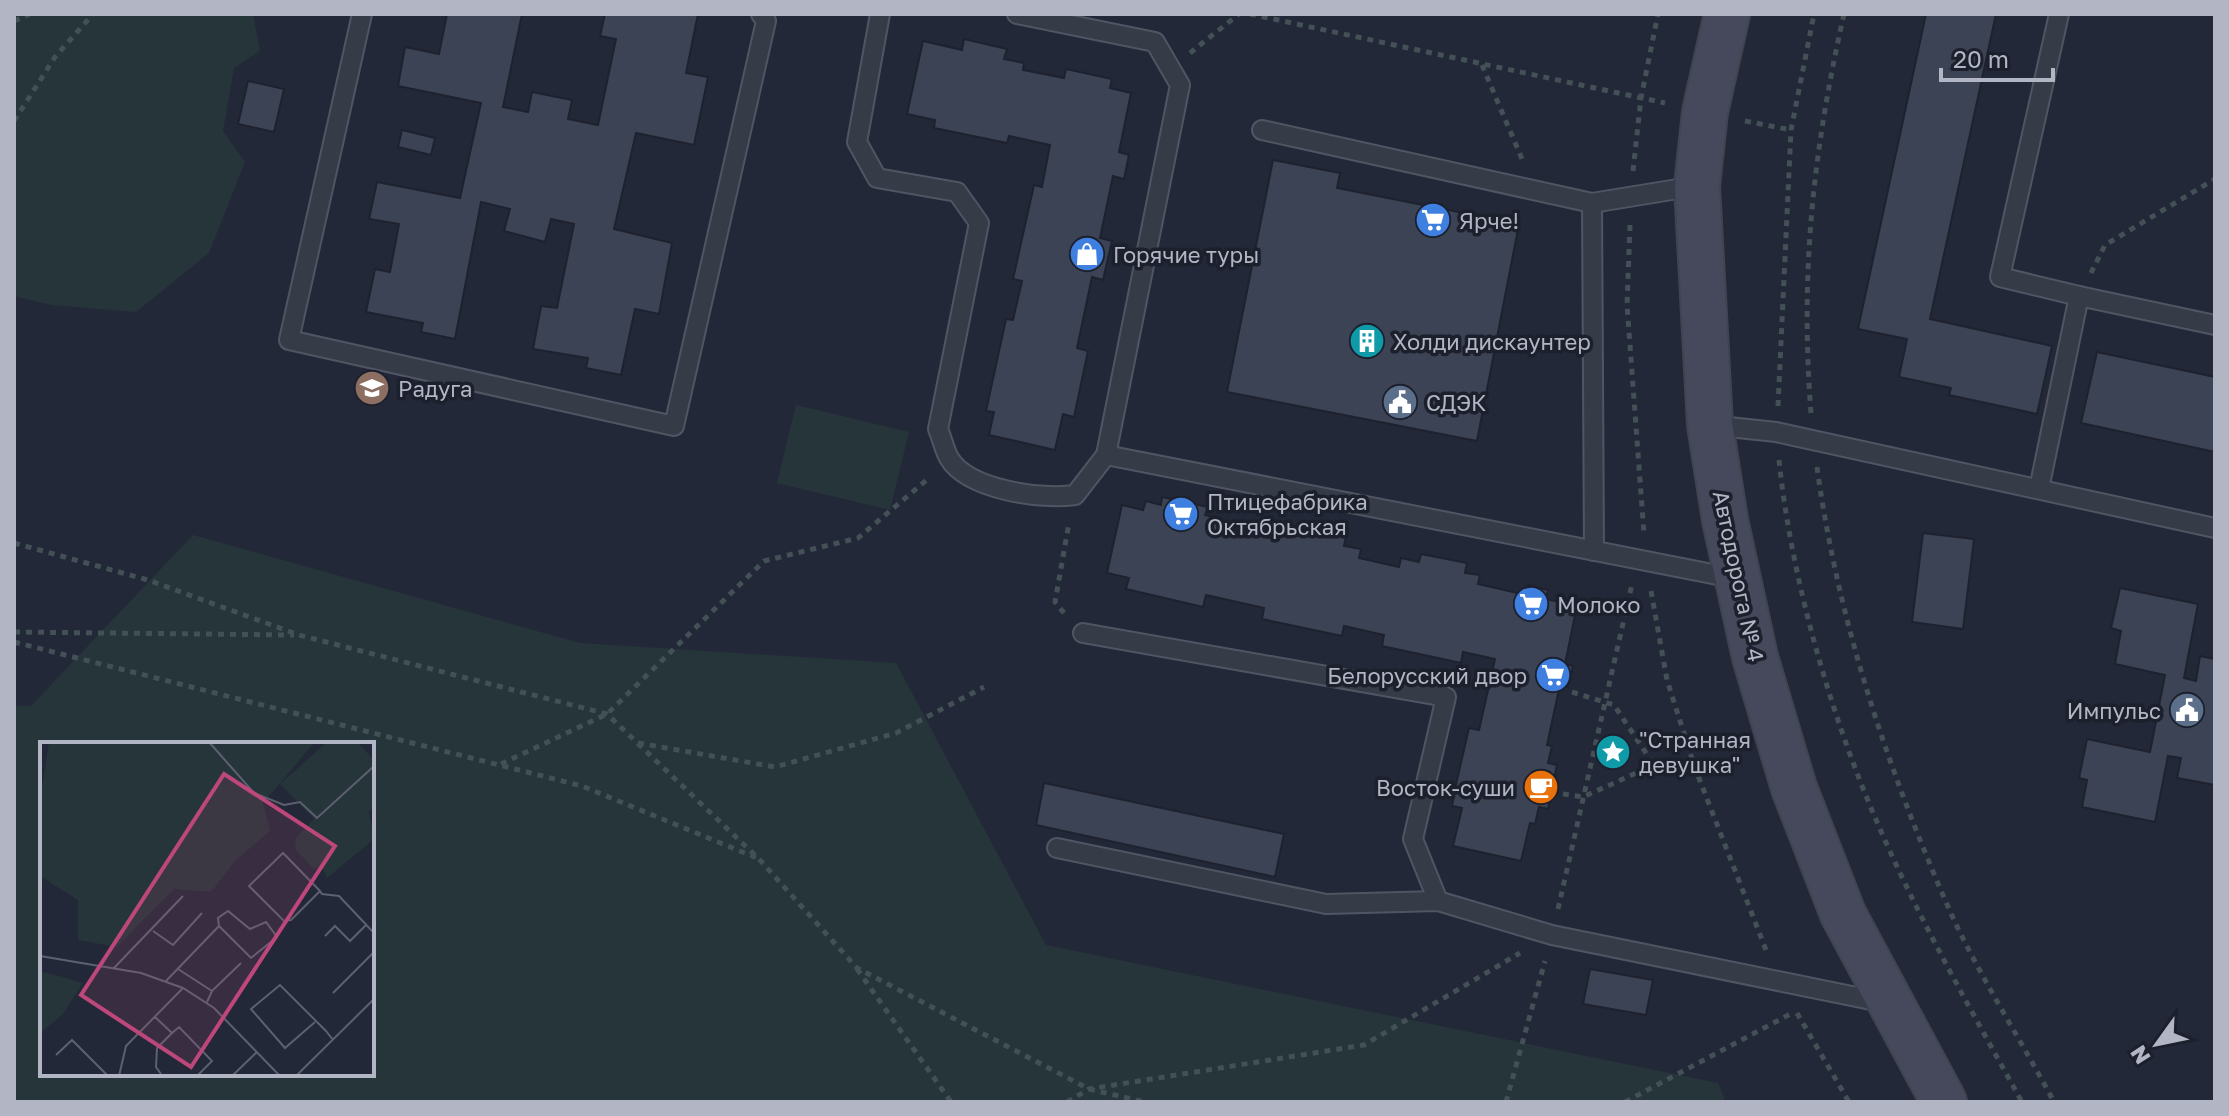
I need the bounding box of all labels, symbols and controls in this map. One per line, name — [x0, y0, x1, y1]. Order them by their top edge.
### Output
scale bar — [1941, 32, 2053, 82]
text: 20 m — [1953, 44, 2009, 73]
supermarket icon: Ярче! — [1414, 201, 1452, 239]
place label: Ярче! — [1459, 207, 1519, 234]
shop icon: Горячие туры — [1068, 235, 1106, 273]
place label: Горячие туры — [1113, 241, 1259, 268]
building icon: Холди дискаунтер — [1348, 322, 1386, 360]
place label: Холди дискаунтер — [1393, 328, 1591, 355]
school or university icon: Радуга — [353, 369, 391, 407]
place label: Радуга — [398, 375, 472, 402]
public building icon: СДЭК — [1381, 383, 1419, 421]
place label: СДЭК — [1426, 389, 1487, 416]
place label: Птицефабрика Октябрьская — [1207, 488, 1368, 540]
street label: Автодорога № 4 — [1708, 488, 1770, 664]
supermarket icon: Птицефабрика Октябрьская — [1162, 495, 1200, 533]
supermarket icon: Молоко — [1512, 585, 1550, 623]
place label: Молоко — [1557, 591, 1640, 618]
supermarket icon: Белорусский двор — [1534, 656, 1572, 694]
place label: Белорусский двор — [1327, 662, 1527, 689]
public building icon: Импульс — [2168, 691, 2206, 729]
place label: Импульс — [2067, 697, 2161, 724]
place label: "Странная девушка" — [1639, 726, 1751, 778]
place icon: "Странная девушка" — [1594, 733, 1632, 771]
inset map — [40, 742, 374, 1076]
cafe icon: Восток-суши — [1522, 768, 1560, 806]
place label: Восток-суши — [1376, 774, 1515, 801]
north arrow — [2117, 1004, 2197, 1084]
text: N — [2124, 1041, 2156, 1070]

